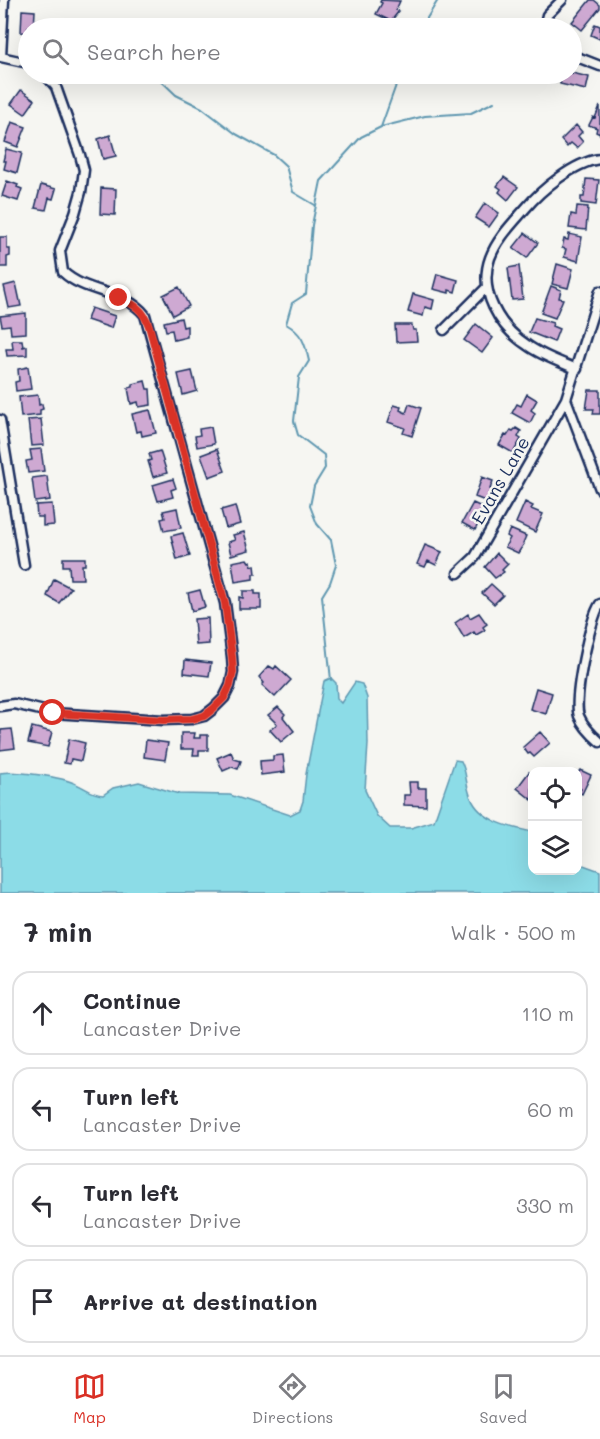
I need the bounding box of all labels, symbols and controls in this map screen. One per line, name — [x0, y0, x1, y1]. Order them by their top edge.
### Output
search box — [18, 18, 582, 84]
icon: search — [39, 35, 72, 68]
text: Search here — [87, 37, 221, 66]
route end — [105, 284, 131, 310]
street label: Evans Lane — [465, 432, 535, 528]
route start — [39, 699, 65, 725]
map controls — [528, 767, 582, 875]
button: locate — [528, 767, 582, 821]
button: layers — [528, 821, 582, 875]
text: 7 min — [24, 915, 92, 949]
text: Walk · 500 m — [450, 919, 576, 945]
text: Continue — [83, 986, 181, 1015]
icon: ahead — [26, 997, 59, 1030]
text: 110 m — [521, 1000, 574, 1026]
text: Lancaster Drive — [83, 1015, 241, 1041]
text: Turn left — [83, 1082, 179, 1111]
icon: left — [26, 1093, 59, 1126]
text: 60 m — [527, 1096, 574, 1122]
text: Lancaster Drive — [83, 1111, 241, 1137]
text: Turn left — [83, 1178, 179, 1207]
icon: left — [26, 1189, 59, 1222]
text: 330 m — [516, 1192, 574, 1218]
text: Lancaster Drive — [83, 1207, 241, 1233]
icon: arrive — [26, 1285, 59, 1318]
text: Arrive at destination — [83, 1287, 318, 1316]
tab: Map — [73, 1370, 106, 1427]
tab: Directions — [252, 1370, 333, 1427]
tab: Saved — [479, 1370, 527, 1427]

